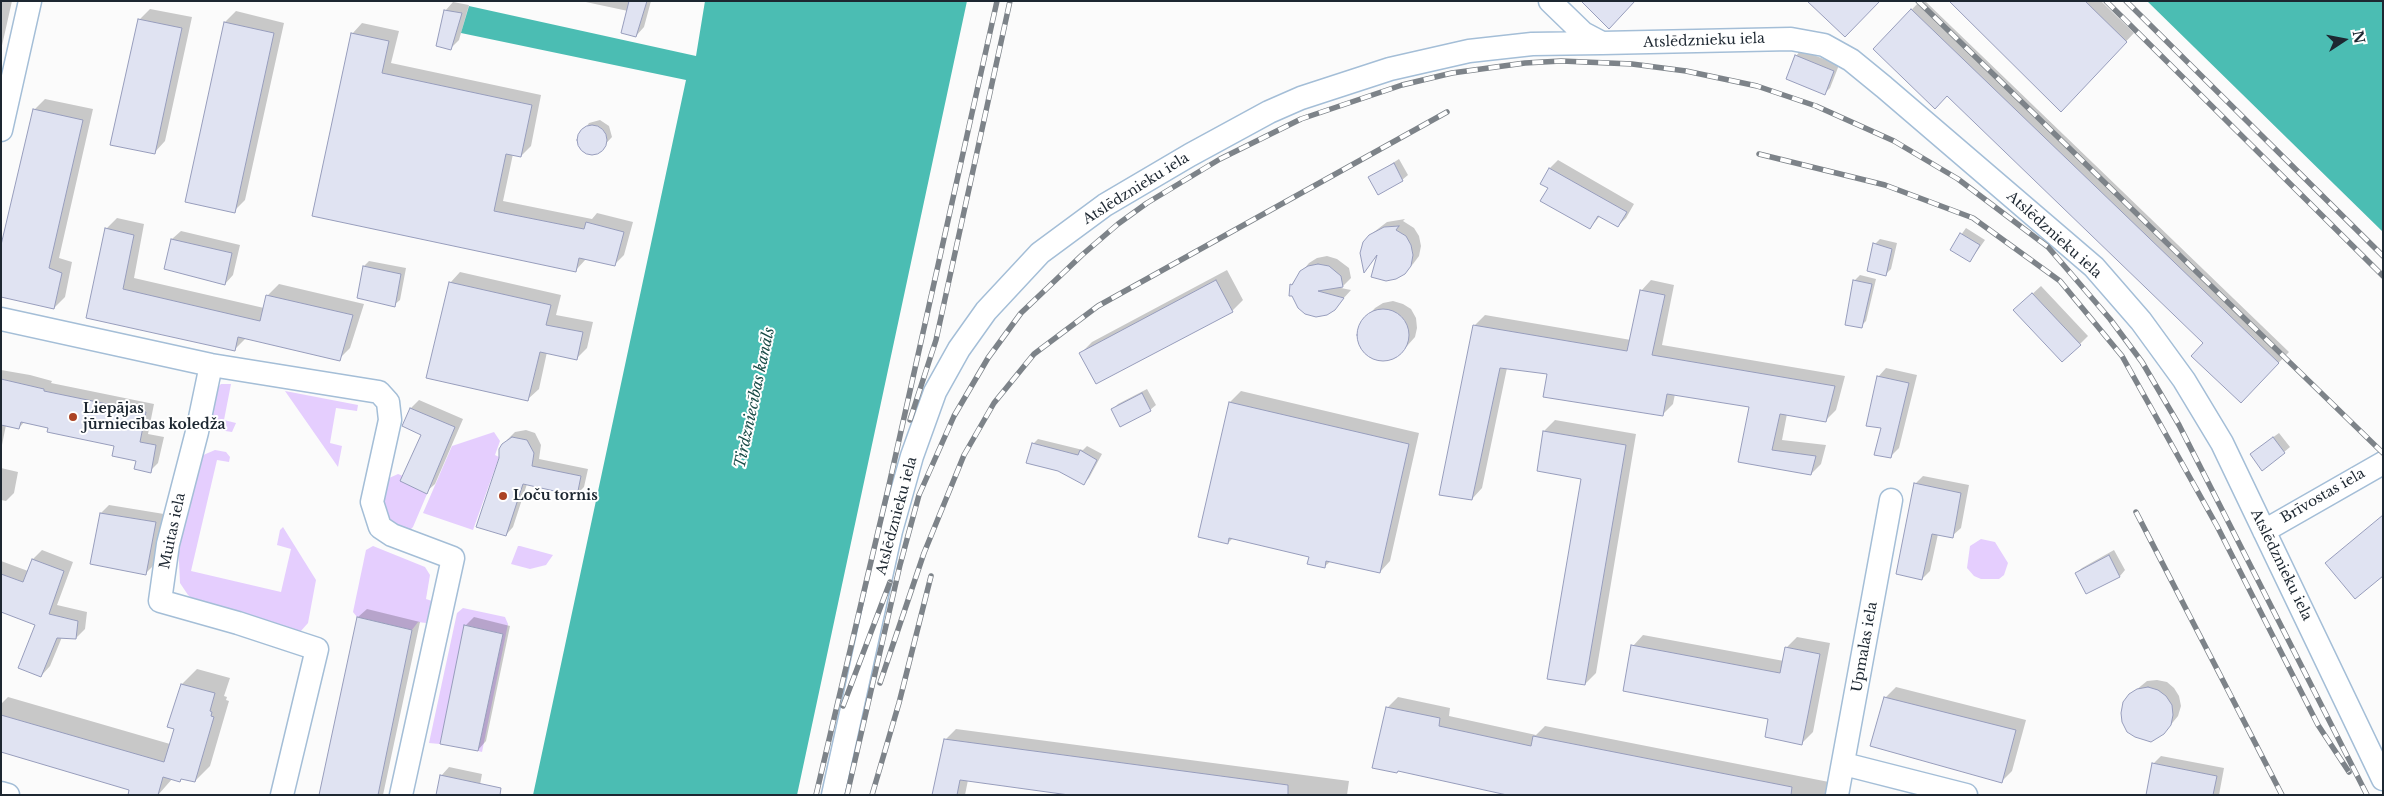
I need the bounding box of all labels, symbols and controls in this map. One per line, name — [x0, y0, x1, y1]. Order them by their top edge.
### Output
north arrow — [2319, 15, 2369, 65]
text: N — [2349, 29, 2369, 45]
street label: Atslēdznieku iela — [1643, 30, 1765, 52]
street label: Atslēdznieku iela — [1080, 150, 1192, 228]
street label: Atslēdznieku iela — [2003, 188, 2105, 282]
water label: Tirdzniecības kanāls — [731, 326, 779, 470]
place label: Liepājas jūrniecības koledža — [83, 401, 226, 434]
marker: Liepājas jūrniecības koledža — [67, 411, 79, 423]
street label: Atslēdznieku iela — [873, 455, 921, 577]
street label: Brīvostas iela — [2278, 465, 2368, 527]
place label: Loču tornis — [513, 488, 598, 504]
marker: Loču tornis — [497, 490, 509, 502]
street label: Muitas iela — [157, 491, 189, 571]
street label: Atslēdznieku iela — [2247, 507, 2315, 623]
street label: Upmalas iela — [1849, 600, 1881, 694]

